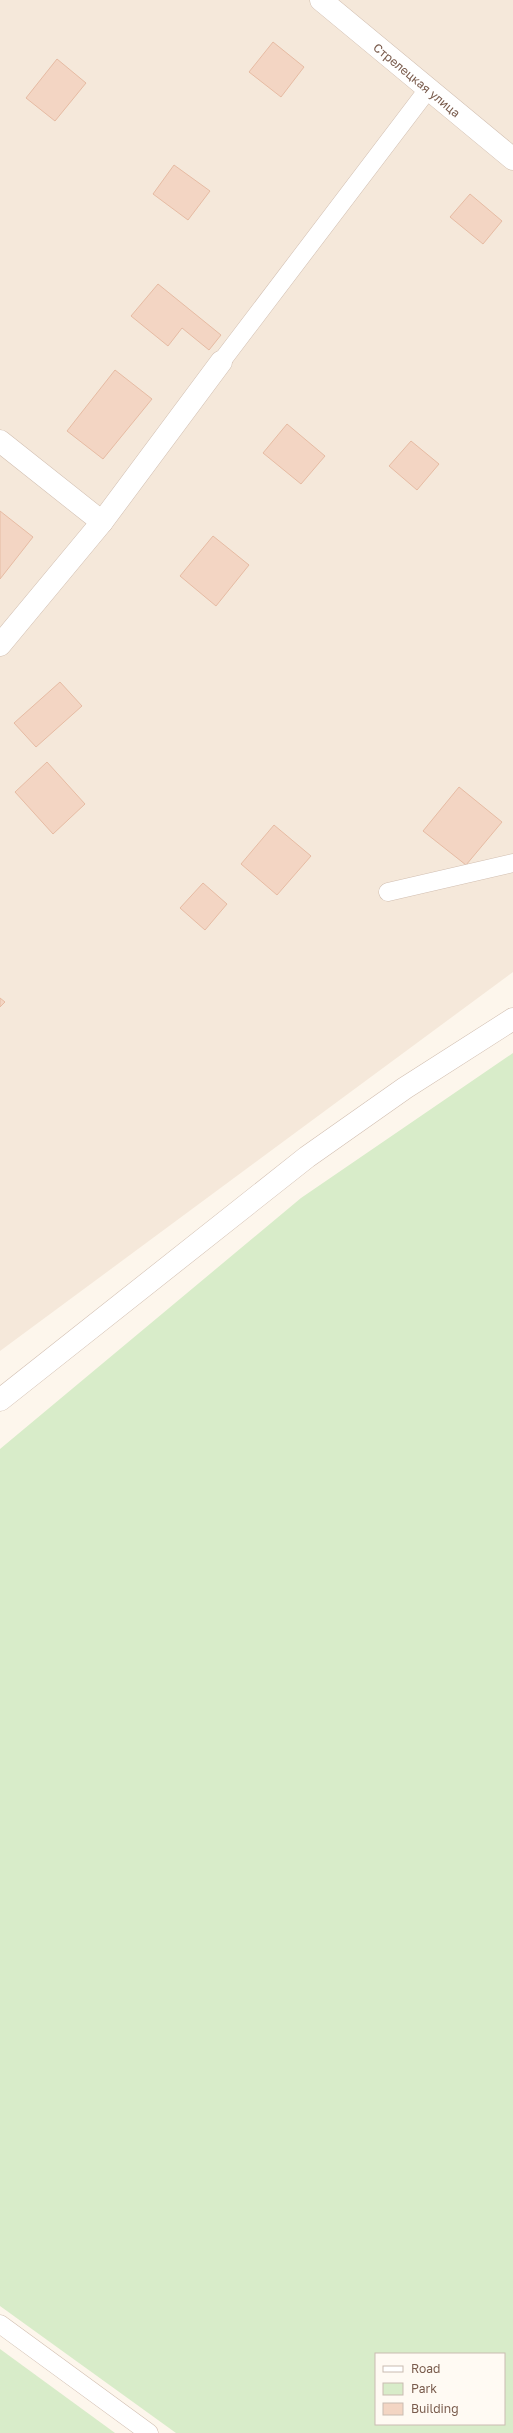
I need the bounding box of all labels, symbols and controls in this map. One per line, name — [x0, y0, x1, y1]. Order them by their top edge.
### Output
street label: Стрелецкая улица — [371, 39, 464, 120]
legend — [375, 2353, 505, 2425]
text: Road — [411, 2361, 440, 2376]
text: Park — [411, 2381, 437, 2396]
text: Building — [411, 2401, 459, 2416]

